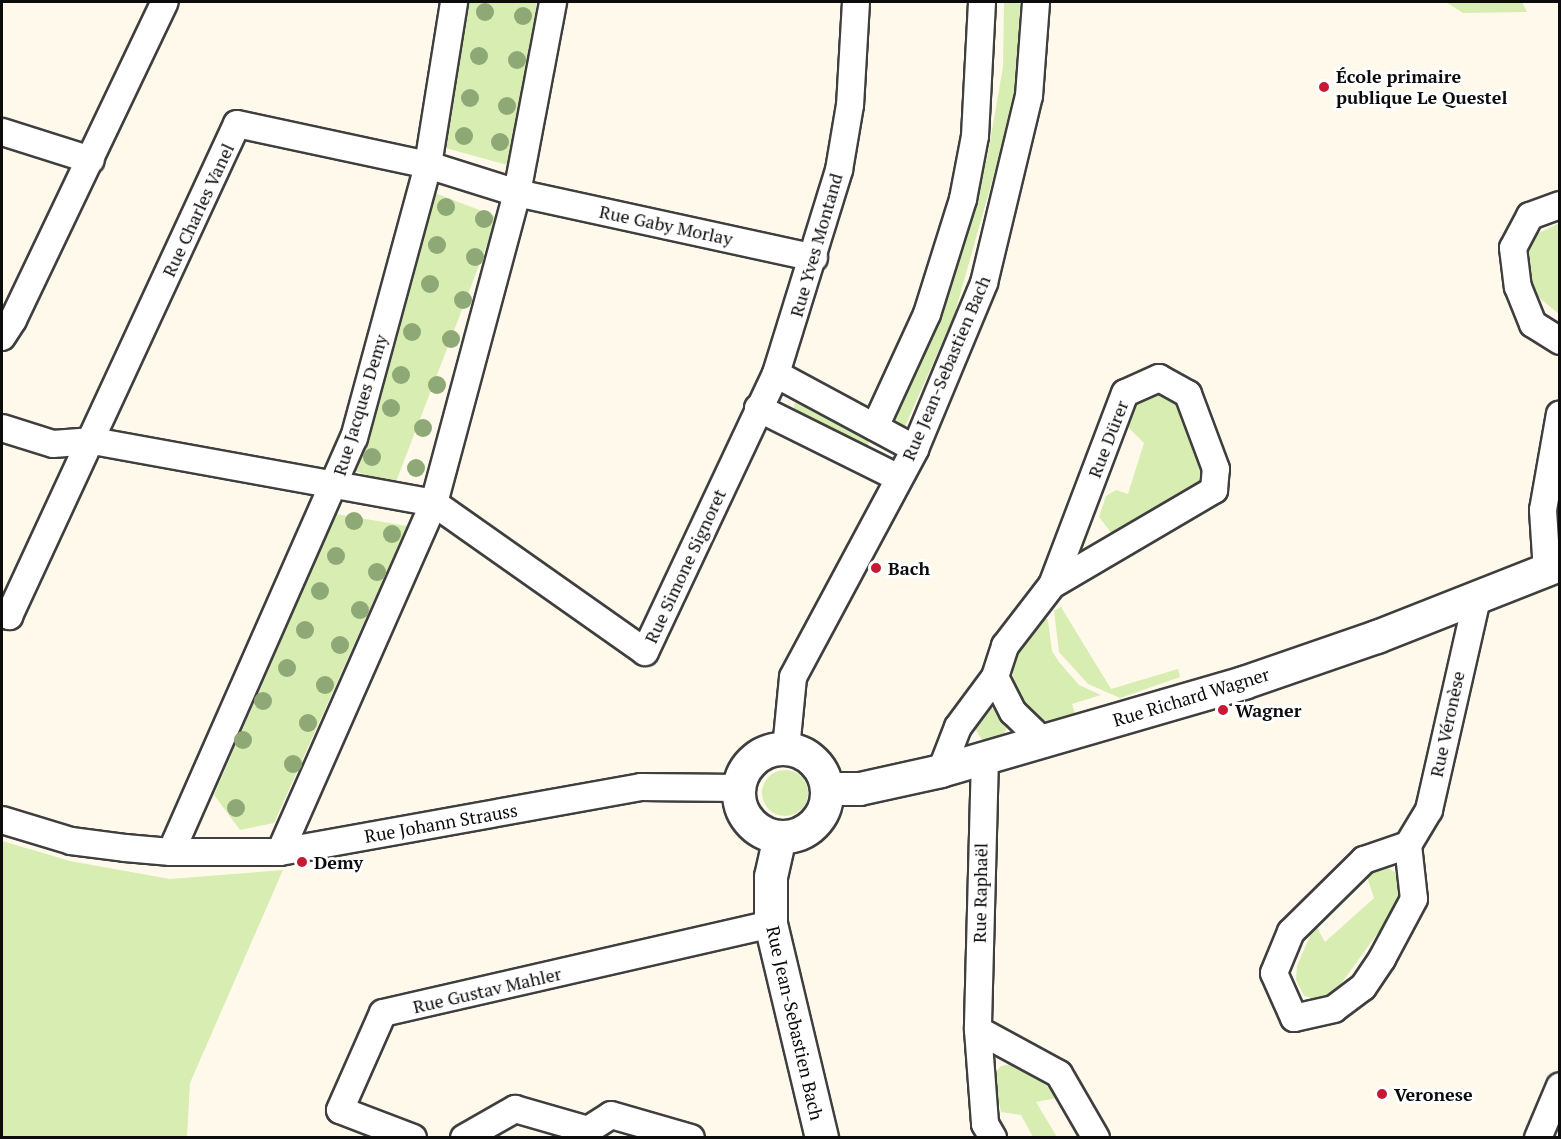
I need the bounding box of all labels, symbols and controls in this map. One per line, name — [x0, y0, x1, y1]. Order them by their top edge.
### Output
place label: École primaire publique Le Questel — [1336, 66, 1507, 109]
marker: École primaire publique Le Questel — [1317, 80, 1331, 94]
street label: Rue Charles Vanel — [158, 140, 238, 280]
street label: Rue Yves Montand — [785, 171, 847, 319]
street label: Rue Gaby Morlay — [597, 200, 735, 250]
street label: Rue Jean-Sebastien Bach — [897, 272, 995, 464]
street label: Rue Jacques Demy — [328, 332, 392, 478]
street label: Rue Dürer — [1083, 397, 1133, 481]
street label: Rue Simone Signoret — [640, 485, 730, 647]
place label: Bach — [888, 557, 930, 579]
marker: Bach — [869, 561, 883, 575]
street label: Rue Richard Wagner — [1110, 663, 1272, 731]
street label: Rue Véronèse — [1425, 669, 1469, 779]
place label: Wagner — [1235, 699, 1302, 721]
marker: Wagner — [1216, 703, 1230, 717]
street label: Rue Johann Strauss — [363, 799, 519, 847]
street label: Rue Raphaël — [968, 843, 992, 943]
place label: Demy — [314, 851, 363, 873]
marker: Demy — [295, 855, 309, 869]
street label: Rue Jean-Sebastien Bach — [762, 924, 828, 1122]
street label: Rue Gustav Mahler — [411, 962, 563, 1018]
place label: Veronese — [1394, 1083, 1473, 1105]
marker: Veronese — [1375, 1087, 1389, 1101]

